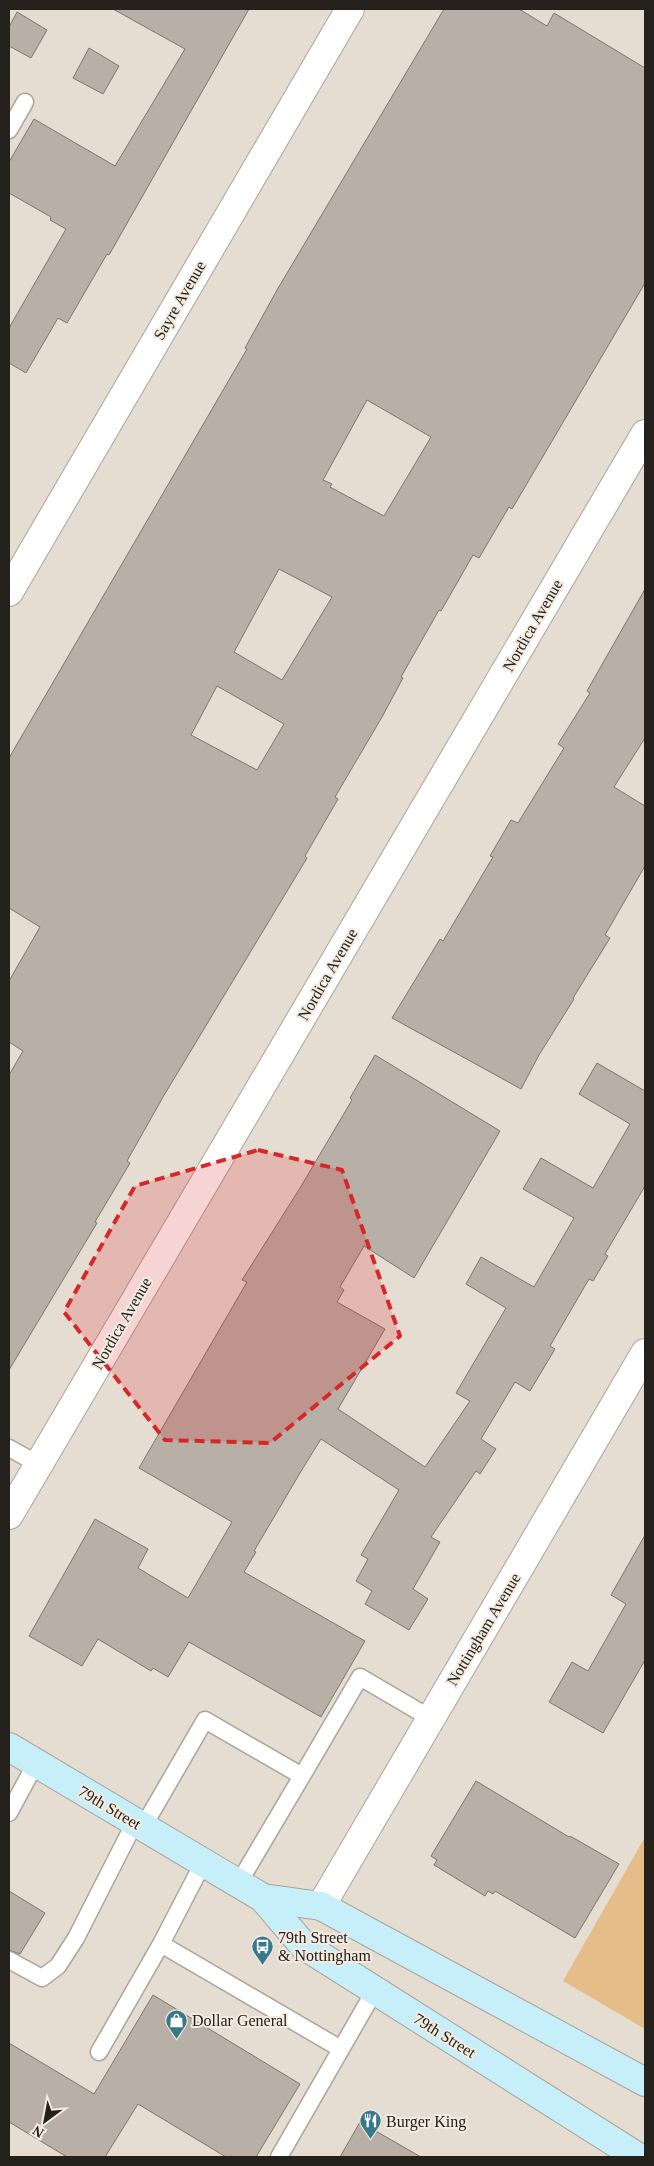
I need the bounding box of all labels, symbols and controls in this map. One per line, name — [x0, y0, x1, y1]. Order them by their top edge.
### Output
street label: Sayre Avenue — [150, 258, 210, 343]
street label: Nordica Avenue — [499, 576, 566, 674]
street label: Nordica Avenue — [294, 925, 361, 1023]
street label: Nordica Avenue — [88, 1274, 155, 1372]
street label: Nottingham Avenue — [443, 1570, 525, 1689]
street label: 79th Street — [75, 1782, 144, 1833]
place label: 79th Street & Nottingham — [278, 1929, 371, 1965]
bus stop icon: 79th Street & Nottingham — [250, 1934, 274, 1965]
shop icon: Dollar General — [164, 2008, 188, 2039]
street label: 79th Street — [411, 2010, 479, 2061]
place label: Dollar General — [192, 2012, 288, 2029]
north arrow — [20, 2096, 70, 2146]
restaurant icon: Burger King — [358, 2109, 382, 2140]
place label: Burger King — [386, 2113, 466, 2131]
text: N — [30, 2123, 47, 2141]

